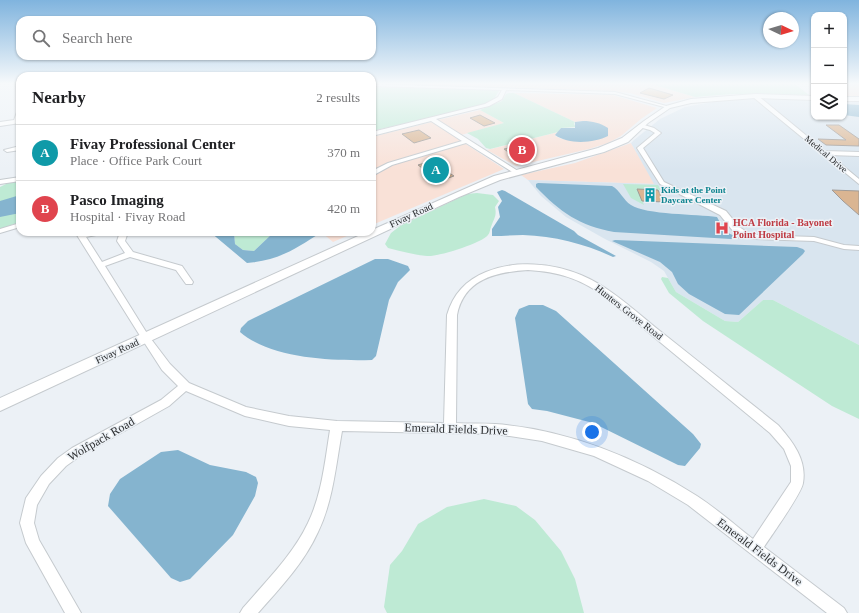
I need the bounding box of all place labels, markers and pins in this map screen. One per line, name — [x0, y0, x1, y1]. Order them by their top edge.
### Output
pin: B — [509, 135, 535, 165]
pin: A — [423, 155, 449, 185]
place label: Kids at the Point Daycare Center — [661, 185, 726, 205]
building icon: Kids at the Point Daycare Center — [642, 187, 658, 203]
place label: HCA Florida - Bayonet Point Hospital — [733, 217, 833, 240]
hospital icon: HCA Florida - Bayonet Point Hospital — [714, 220, 730, 236]

